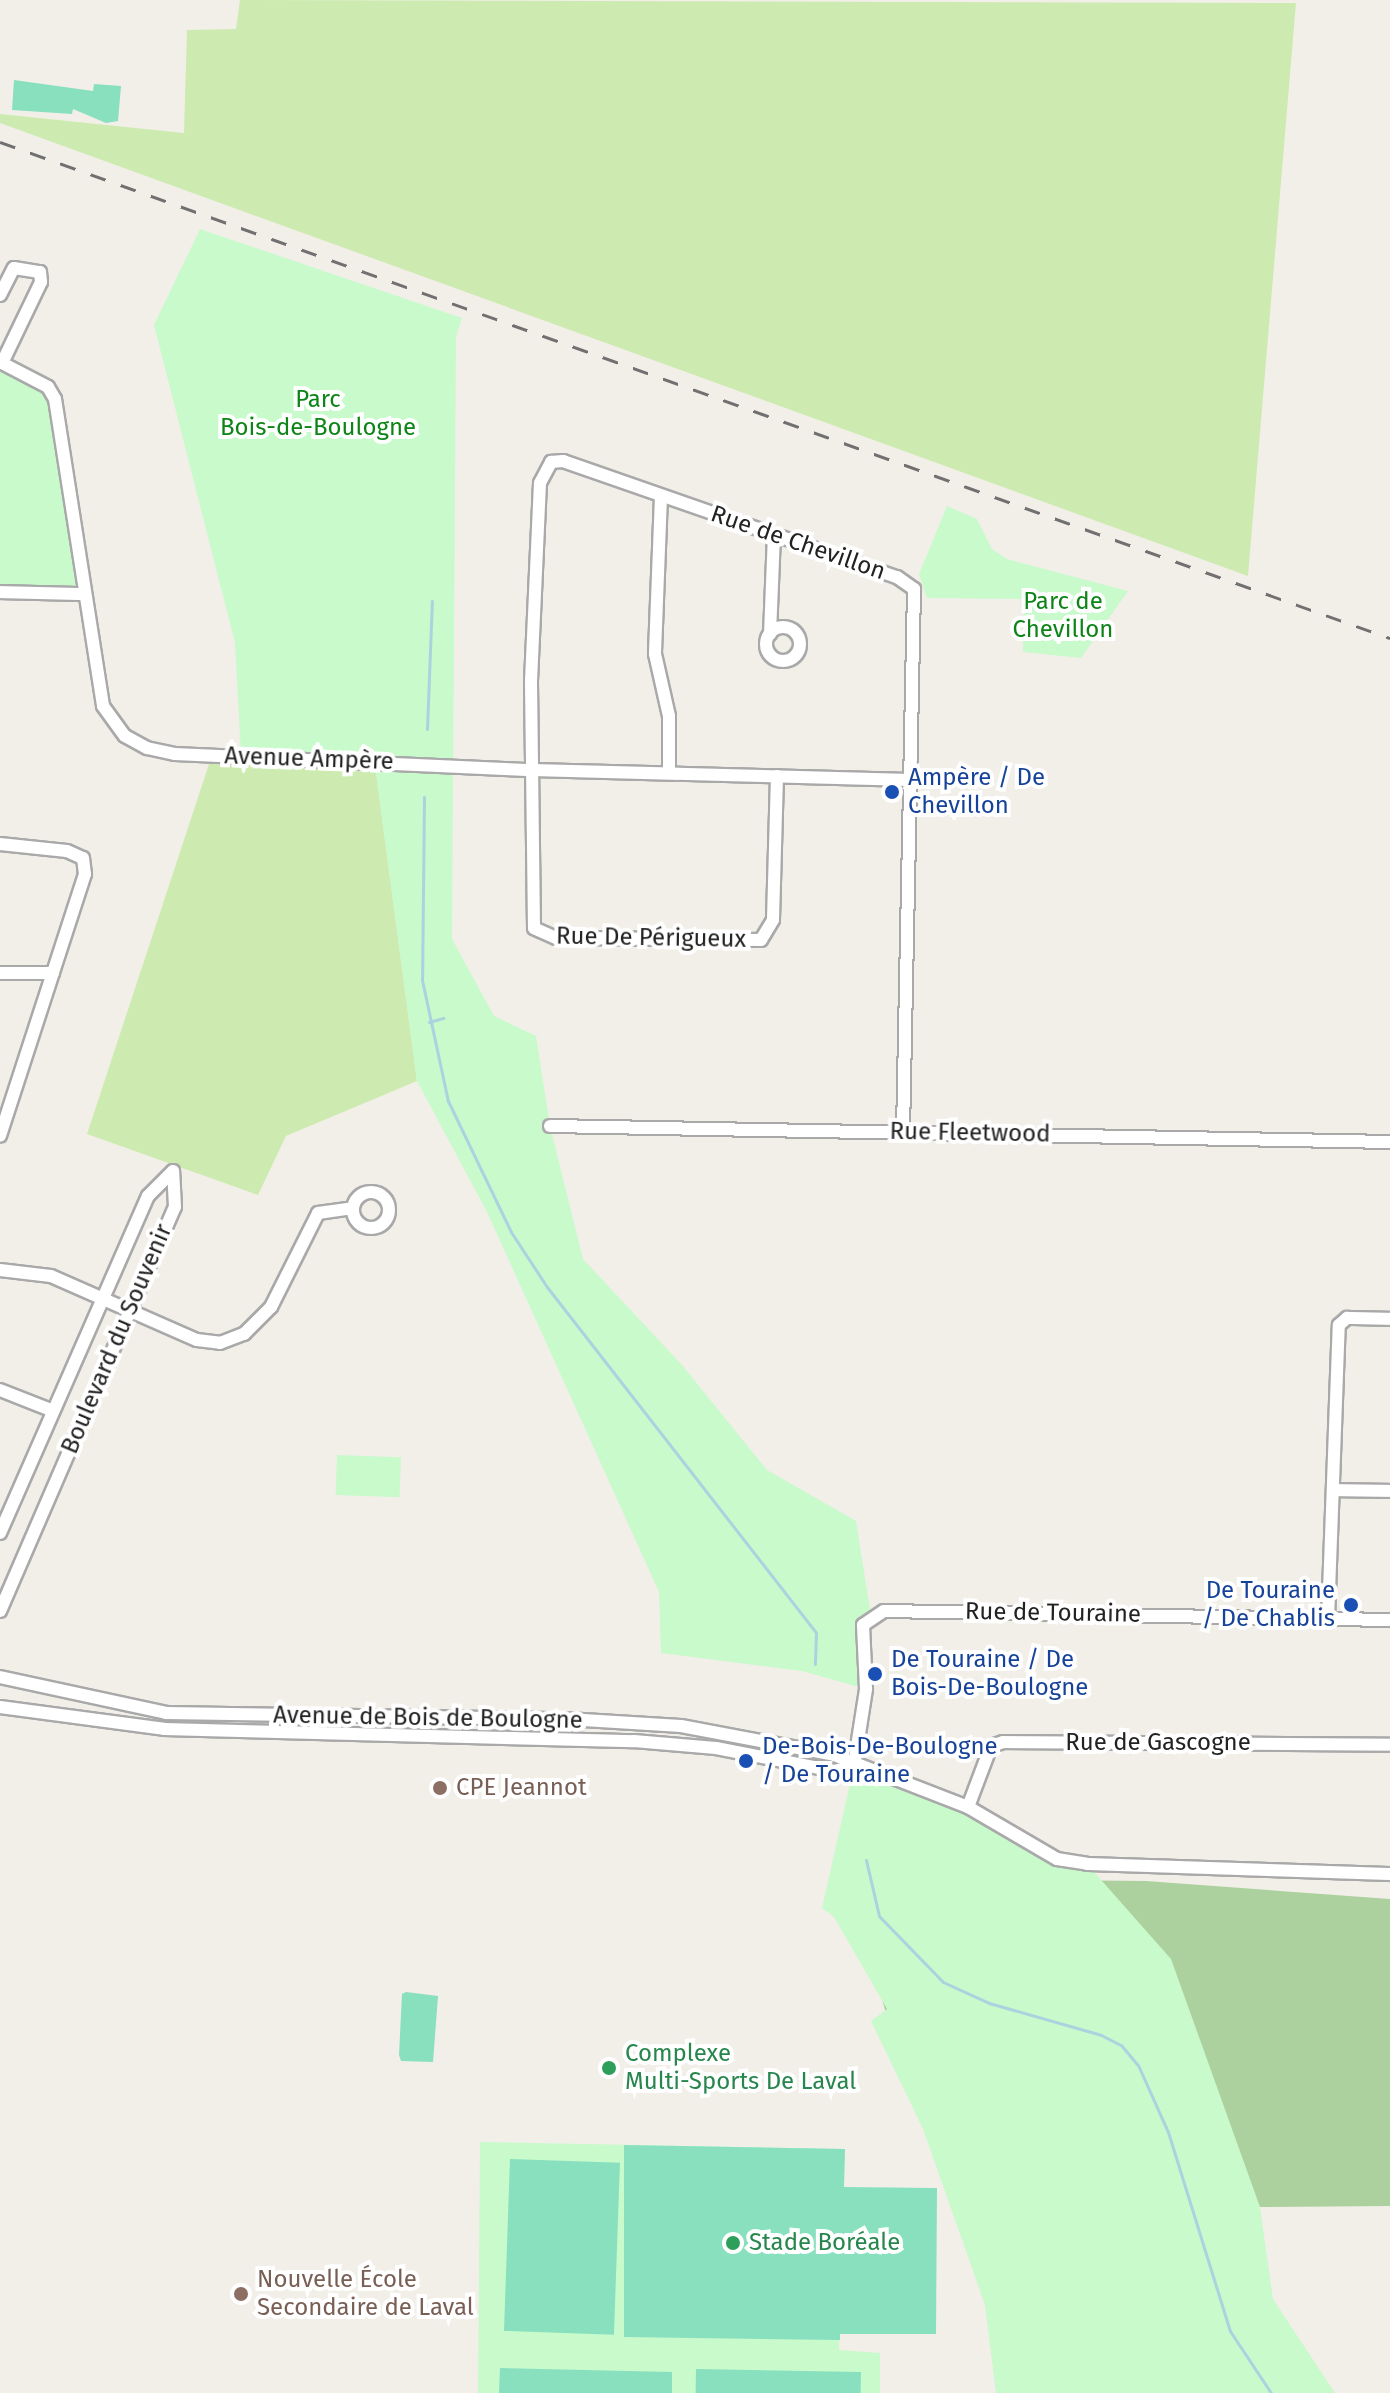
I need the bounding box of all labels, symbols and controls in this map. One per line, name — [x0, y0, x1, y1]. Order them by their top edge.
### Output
park label: Parc Bois-de-Boulogne — [220, 386, 416, 442]
street label: Rue de Chevillon — [707, 500, 889, 586]
park label: Parc de Chevillon — [1013, 588, 1113, 644]
street label: Avenue Ampère — [224, 742, 394, 776]
place label: Ampère / De Chevillon — [908, 764, 1045, 820]
marker: Ampère / De Chevillon — [883, 783, 901, 801]
street label: Rue De Périgueux — [556, 922, 746, 954]
street label: Rue Fleetwood — [889, 1117, 1051, 1149]
street label: Boulevard du Souvenir — [56, 1220, 178, 1458]
place label: De Touraine / De Chablis — [1202, 1577, 1335, 1633]
marker: De Touraine / De Chablis — [1342, 1596, 1360, 1614]
street label: Rue de Touraine — [965, 1597, 1141, 1629]
place label: De Touraine / De Bois-De-Boulogne — [891, 1646, 1088, 1702]
marker: De Touraine / De Bois-De-Boulogne — [866, 1665, 884, 1683]
street label: Avenue de Bois de Boulogne — [273, 1701, 583, 1735]
street label: Rue de Gascogne — [1065, 1729, 1251, 1757]
place label: De-Bois-De-Boulogne / De Touraine — [762, 1733, 998, 1789]
marker: De-Bois-De-Boulogne / De Touraine — [737, 1752, 755, 1770]
place label: CPE Jeannot — [456, 1774, 587, 1802]
marker: CPE Jeannot — [431, 1779, 449, 1797]
place label: Complexe Multi-Sports De Laval — [625, 2040, 856, 2096]
marker: Complexe Multi-Sports De Laval — [600, 2059, 618, 2077]
place label: Stade Boréale — [749, 2229, 900, 2257]
marker: Stade Boréale — [724, 2234, 742, 2252]
place label: Nouvelle École Secondaire de Laval — [257, 2266, 474, 2322]
marker: Nouvelle École Secondaire de Laval — [232, 2285, 250, 2303]

